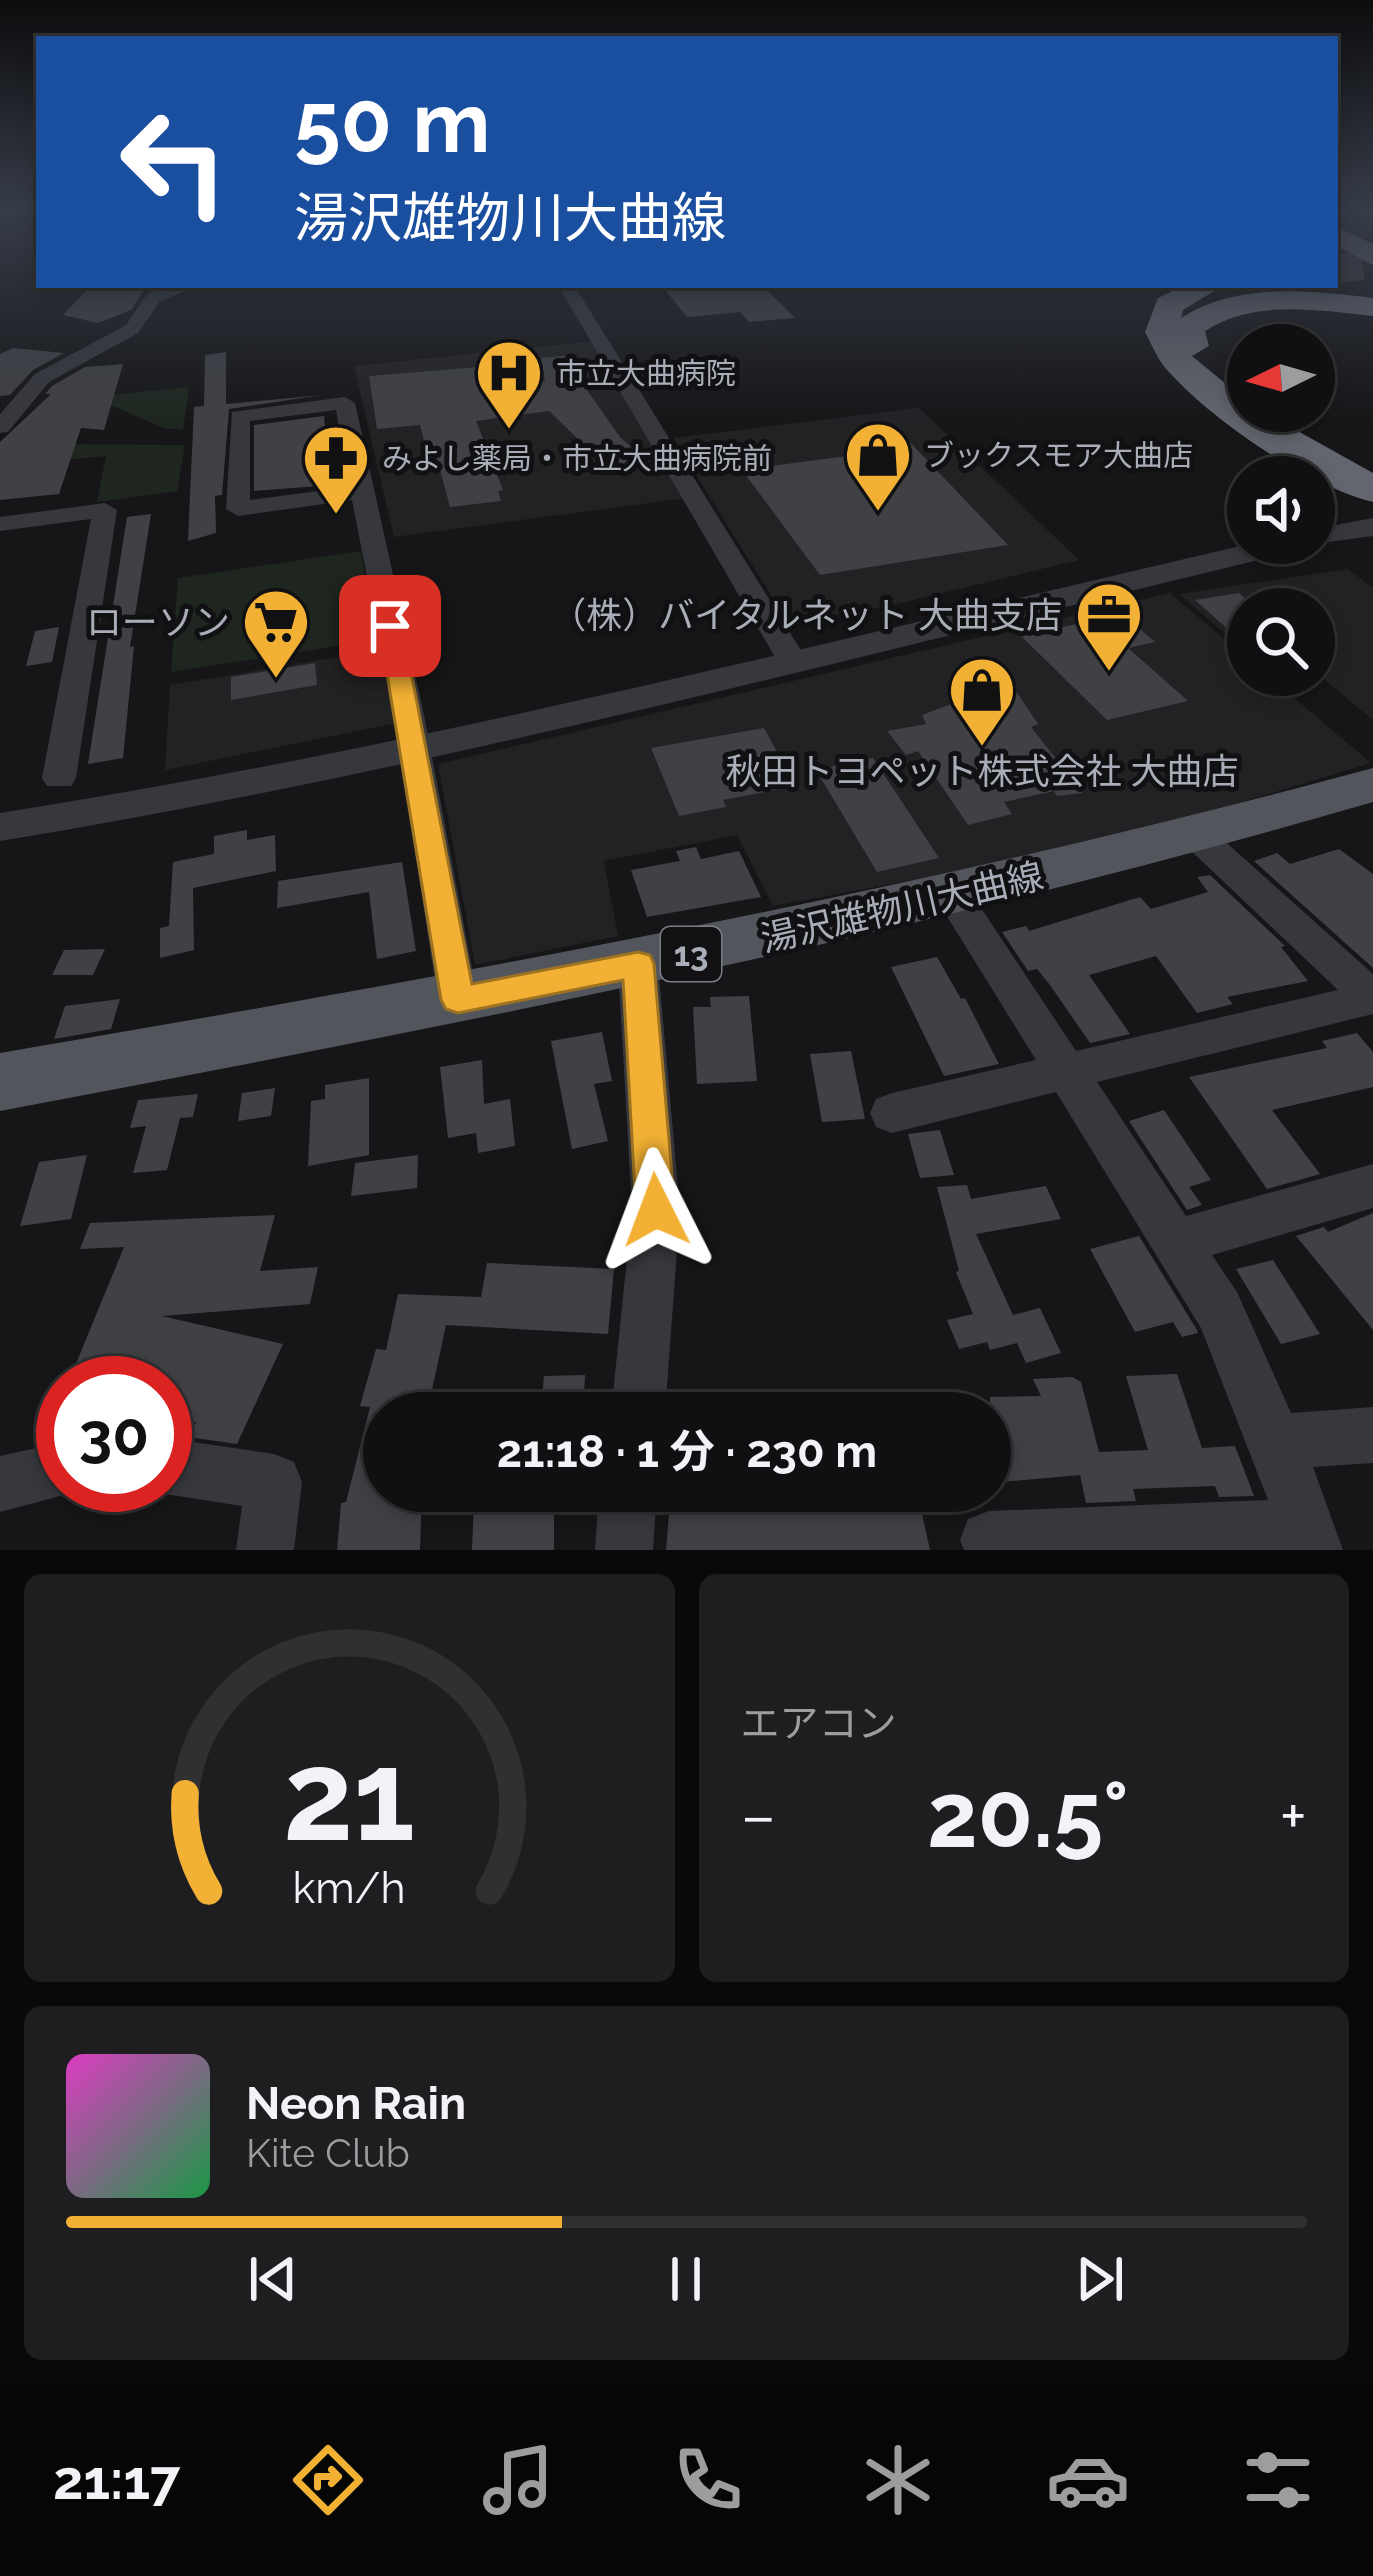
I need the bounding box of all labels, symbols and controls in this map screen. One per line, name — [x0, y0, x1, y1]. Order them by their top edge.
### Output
text: 50 m — [294, 73, 490, 172]
icon: left — [96, 84, 252, 240]
text: 湯沢雄物川大曲線 — [294, 186, 726, 250]
north arrow — [1227, 324, 1335, 432]
map controls — [1227, 324, 1335, 696]
hospital icon: 市立大曲病院 — [474, 338, 544, 432]
place label: 市立大曲病院 — [556, 356, 736, 391]
shop icon: ブックスモア大曲店 — [843, 420, 913, 514]
pharmacy icon: みよし薬局・市立大曲病院前 — [301, 423, 371, 517]
place label: ブックスモア大曲店 — [924, 438, 1193, 473]
place label: みよし薬局・市立大曲病院前 — [382, 441, 772, 476]
button: sound — [1227, 456, 1335, 564]
pin — [339, 575, 441, 677]
office icon: （株）バイタルネット 大曲支店 — [1074, 580, 1144, 674]
supermarket icon: ローソン — [241, 587, 311, 681]
button: search — [1227, 588, 1335, 696]
icon: arrive — [357, 593, 423, 659]
place label: （株）バイタルネット 大曲支店 — [550, 594, 1062, 636]
place label: ローソン — [86, 601, 230, 643]
shop icon: 秋田トヨペット株式会社 大曲店 — [947, 655, 1017, 749]
place label: 秋田トヨペット株式会社 大曲店 — [725, 750, 1239, 792]
street label: 湯沢雄物川大曲線 — [757, 854, 1047, 960]
road number: 13 — [661, 927, 721, 981]
position arrow — [593, 1147, 719, 1273]
speed limit sign: 30 — [36, 1356, 192, 1512]
text: 21:18 · 1 分 · 230 m — [497, 1425, 877, 1478]
text: エアコン — [741, 1700, 897, 1746]
text: 21 — [283, 1723, 415, 1869]
text: 20.5° — [927, 1762, 1129, 1868]
text: − — [741, 1777, 776, 1854]
text: + — [1280, 1777, 1307, 1854]
text: km/h — [293, 1863, 406, 1913]
text: Neon Rain — [246, 2077, 466, 2130]
text: Kite Club — [246, 2130, 410, 2176]
icon: previous — [240, 2246, 306, 2312]
icon: pause — [653, 2246, 719, 2312]
icon: next — [1067, 2246, 1133, 2312]
icon: directions — [286, 2438, 370, 2522]
icon: music — [476, 2438, 560, 2522]
icon: phone — [666, 2438, 750, 2522]
icon: climate — [856, 2438, 940, 2522]
icon: car — [1046, 2438, 1130, 2522]
icon: filters — [1236, 2438, 1320, 2522]
text: 21:17 — [53, 2448, 180, 2512]

